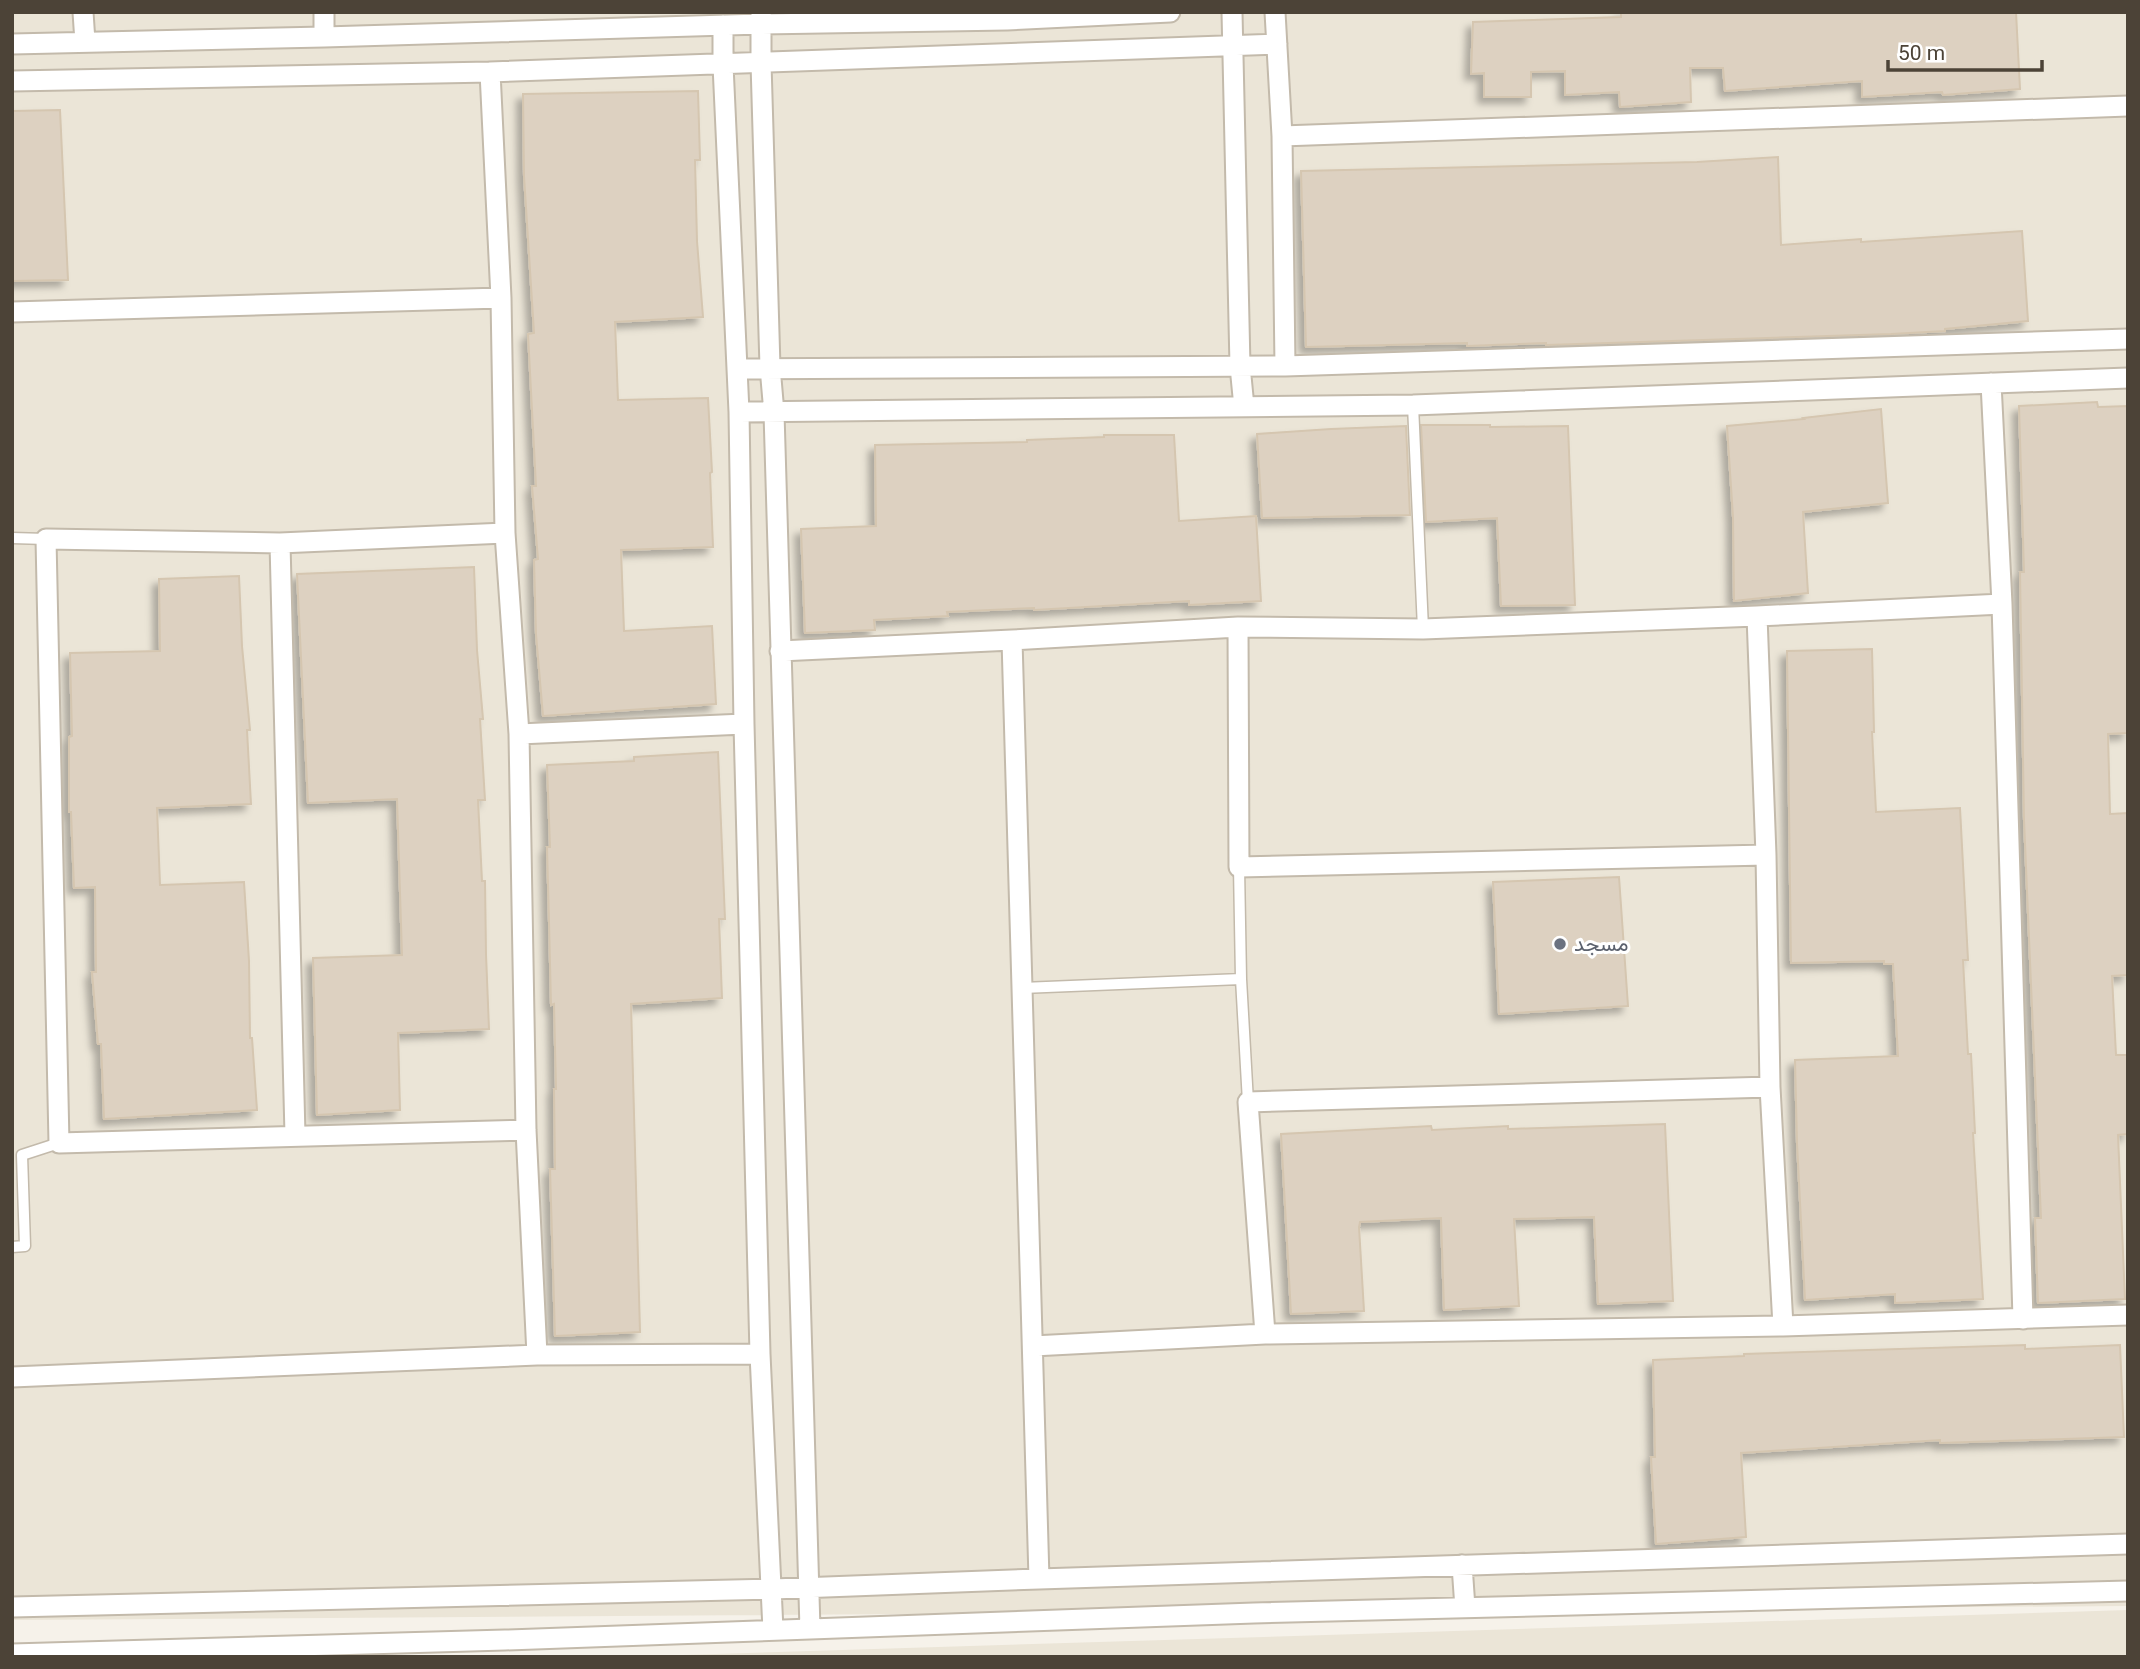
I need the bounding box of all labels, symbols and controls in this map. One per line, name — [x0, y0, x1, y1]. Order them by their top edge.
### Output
scale bar — [1888, 28, 2042, 72]
text: 50 m — [1898, 41, 1945, 65]
place label: مسجد — [1574, 932, 1628, 956]
marker: مسجد — [1552, 936, 1568, 952]

